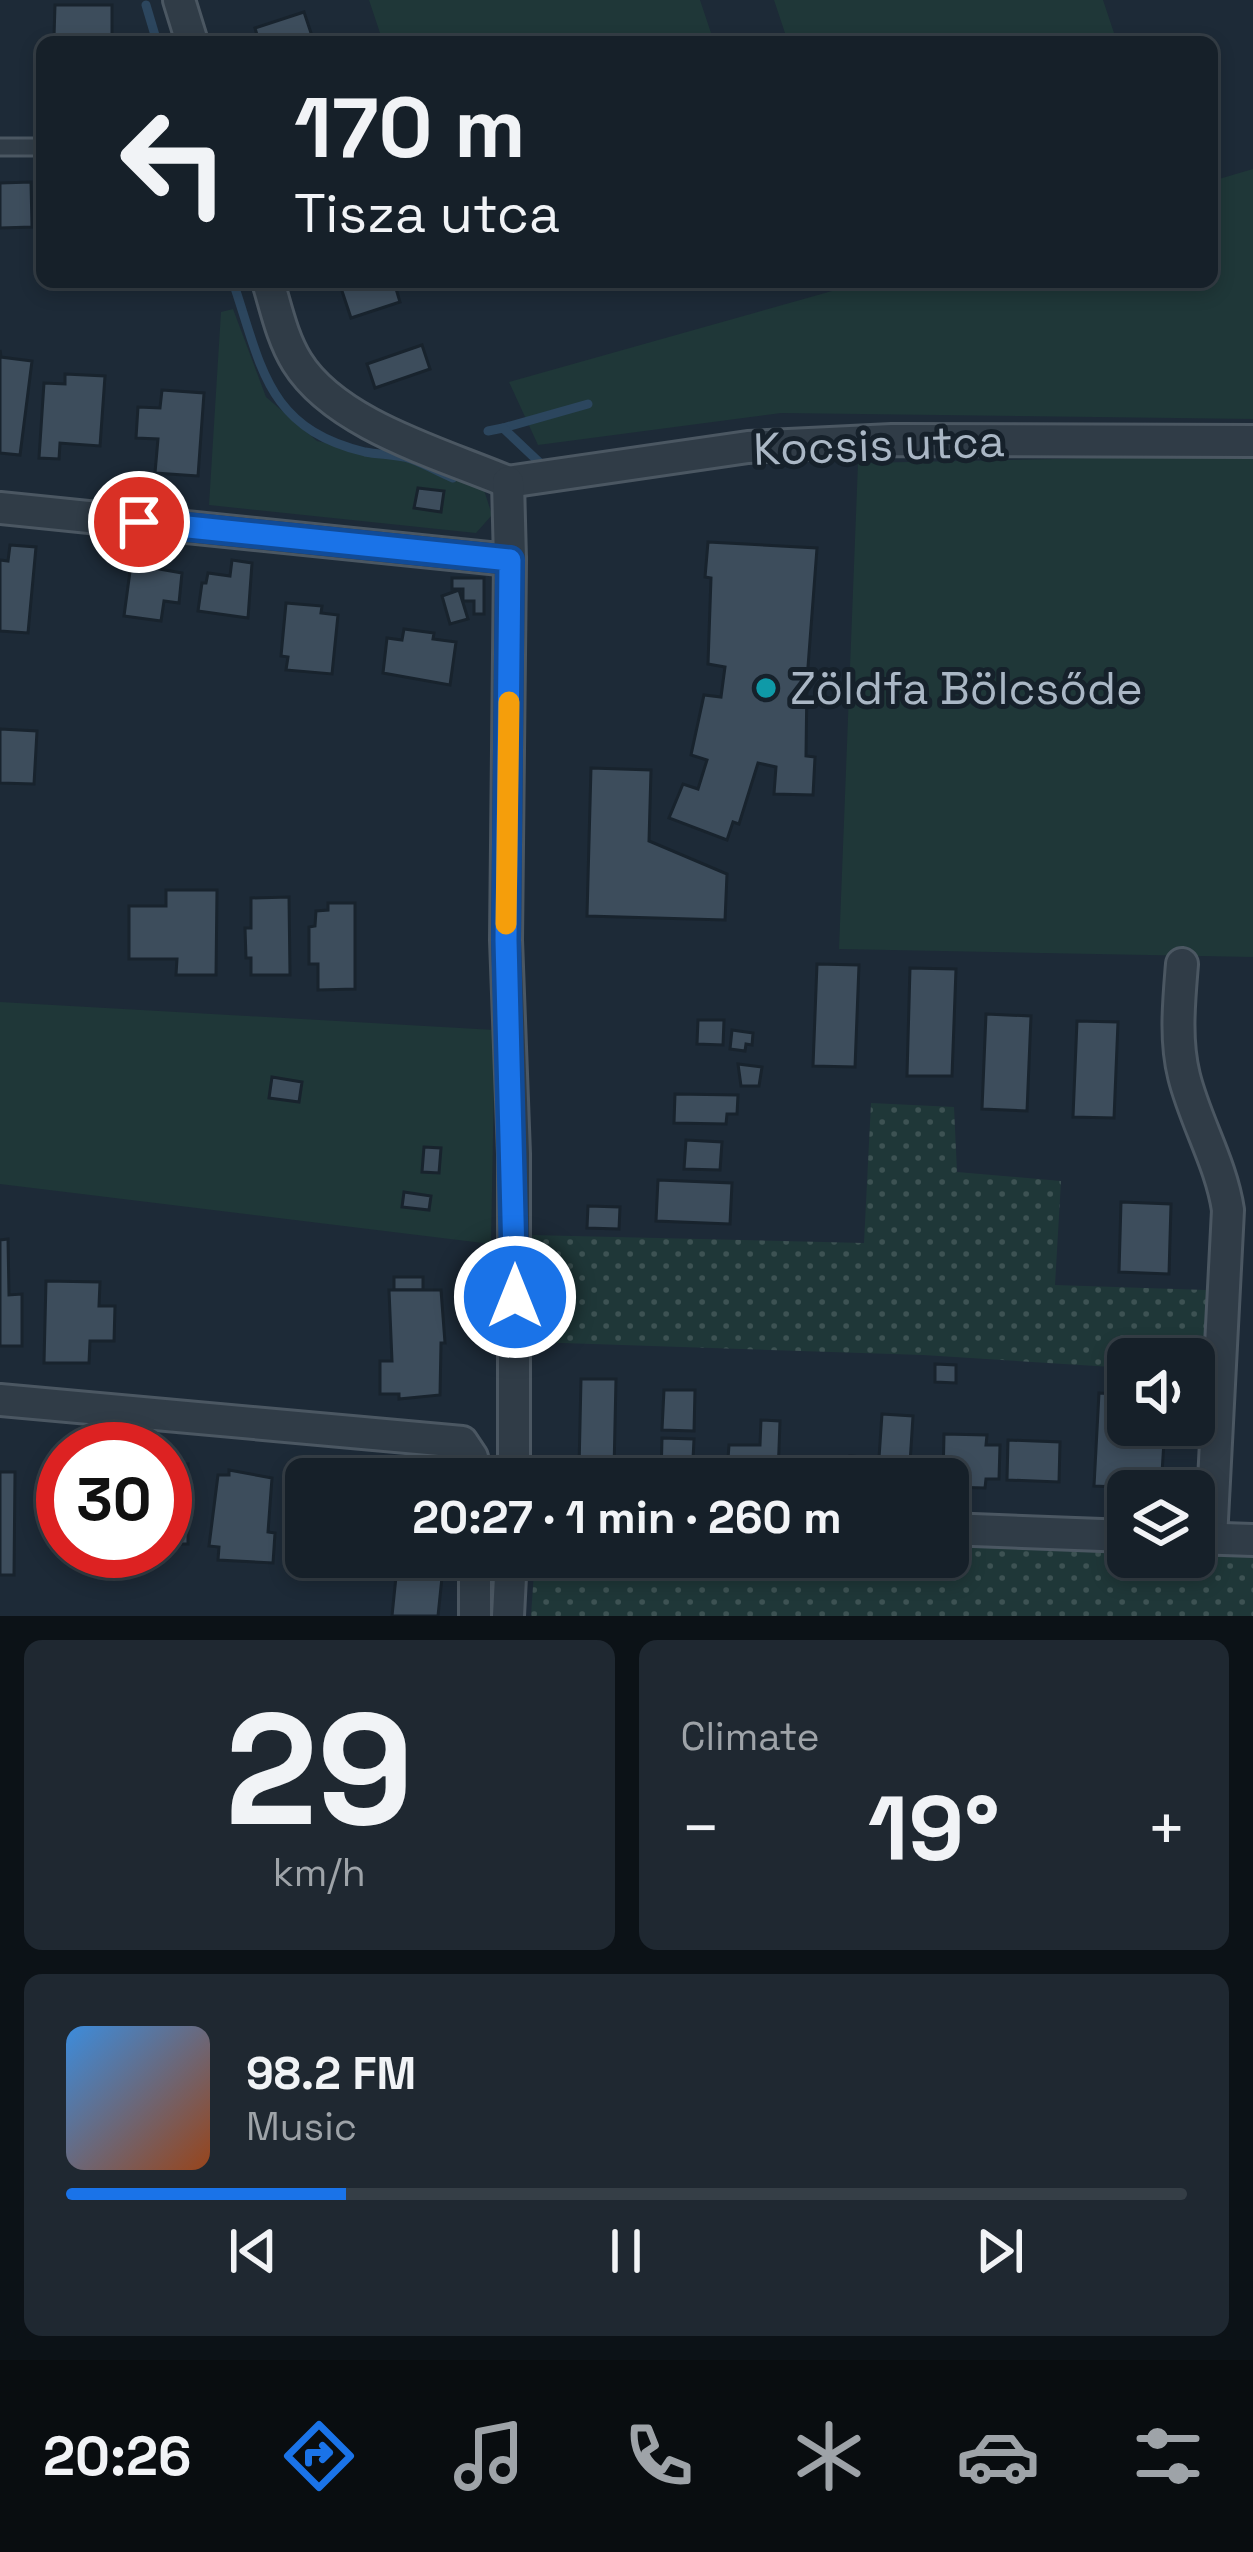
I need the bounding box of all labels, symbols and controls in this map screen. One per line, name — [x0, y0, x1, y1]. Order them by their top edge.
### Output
text: 170 m — [294, 74, 526, 182]
icon: left — [96, 84, 252, 240]
text: Tisza utca — [294, 179, 560, 248]
street label: Kocsis utca — [752, 412, 1006, 478]
pin — [88, 471, 190, 573]
icon: arrive — [106, 489, 172, 555]
place label: Zöldfa Bölcsőde — [790, 660, 1143, 717]
marker: Zöldfa Bölcsőde — [753, 675, 779, 701]
position arrow — [452, 1234, 578, 1360]
map controls — [1107, 1338, 1215, 1578]
button: sound — [1107, 1338, 1215, 1446]
speed limit sign: 30 — [36, 1422, 192, 1578]
button: layers — [1107, 1470, 1215, 1578]
text: 20:27 · 1 min · 260 m — [412, 1489, 842, 1546]
text: 29 — [225, 1670, 413, 1870]
text: Climate — [681, 1712, 820, 1761]
text: 19° — [868, 1771, 1000, 1886]
text: − — [681, 1786, 721, 1870]
text: + — [1146, 1786, 1187, 1870]
text: km/h — [273, 1848, 366, 1897]
text: 98.2 FM — [246, 2045, 416, 2102]
text: Music — [246, 2102, 357, 2151]
icon: previous — [220, 2218, 286, 2284]
icon: pause — [593, 2218, 659, 2284]
icon: next — [967, 2218, 1033, 2284]
icon: directions — [277, 2414, 361, 2498]
icon: music — [447, 2414, 531, 2498]
icon: phone — [617, 2414, 701, 2498]
icon: climate — [787, 2414, 871, 2498]
icon: car — [956, 2414, 1040, 2498]
icon: filters — [1126, 2414, 1210, 2498]
text: 20:26 — [43, 2422, 191, 2491]

